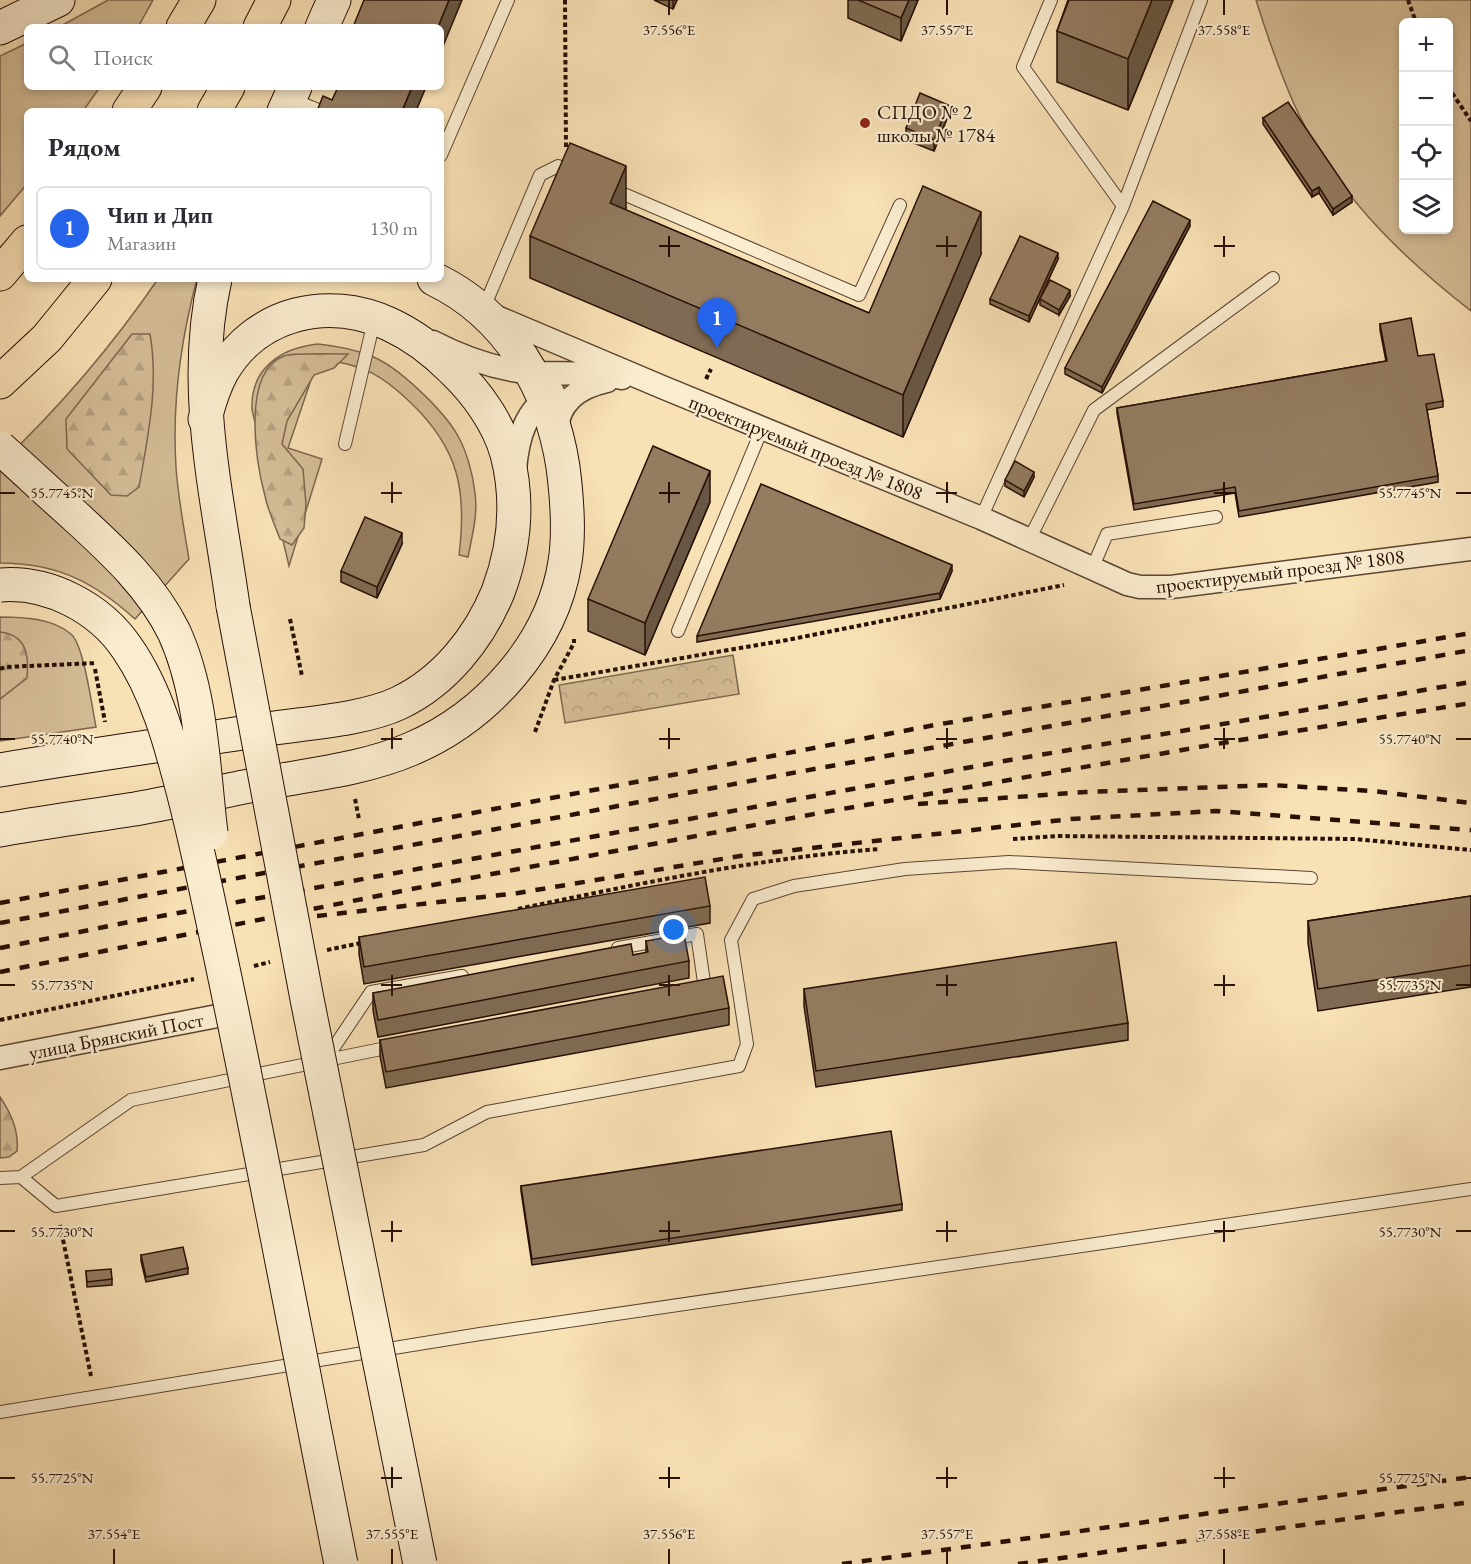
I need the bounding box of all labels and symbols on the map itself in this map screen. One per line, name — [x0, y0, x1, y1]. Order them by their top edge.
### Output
text: 37.556°E — [643, 20, 696, 39]
text: 37.557°E — [921, 20, 974, 39]
text: 37.558°E — [1198, 20, 1251, 39]
place label: СПДО № 2 школы № 1784 — [877, 99, 995, 148]
marker: СПДО № 2 школы № 1784 — [858, 116, 872, 130]
pin: 1 — [698, 298, 736, 348]
street label: проектируемый проезд № 1808 — [685, 388, 927, 506]
text: 55.7745°N — [31, 483, 94, 502]
text: 55.7745°N — [1379, 483, 1442, 502]
street label: проектируемый проезд № 1808 — [1154, 543, 1406, 599]
text: 55.7740°N — [31, 729, 94, 748]
text: 55.7740°N — [1379, 729, 1442, 748]
your location — [659, 915, 688, 944]
text: 55.7735°N — [31, 975, 94, 994]
text: 55.7735°N — [1379, 975, 1442, 994]
street label: улица Брянский Пост — [27, 1006, 205, 1066]
text: 55.7730°N — [31, 1222, 94, 1241]
text: 55.7730°N — [1379, 1222, 1442, 1241]
text: 55.7725°N — [31, 1468, 94, 1487]
text: 55.7725°N — [1379, 1468, 1442, 1487]
text: 37.554°E — [88, 1524, 141, 1543]
text: 37.555°E — [366, 1524, 419, 1543]
text: 37.556°E — [643, 1524, 696, 1543]
text: 37.557°E — [921, 1524, 974, 1543]
text: 37.558°E — [1198, 1524, 1251, 1543]

